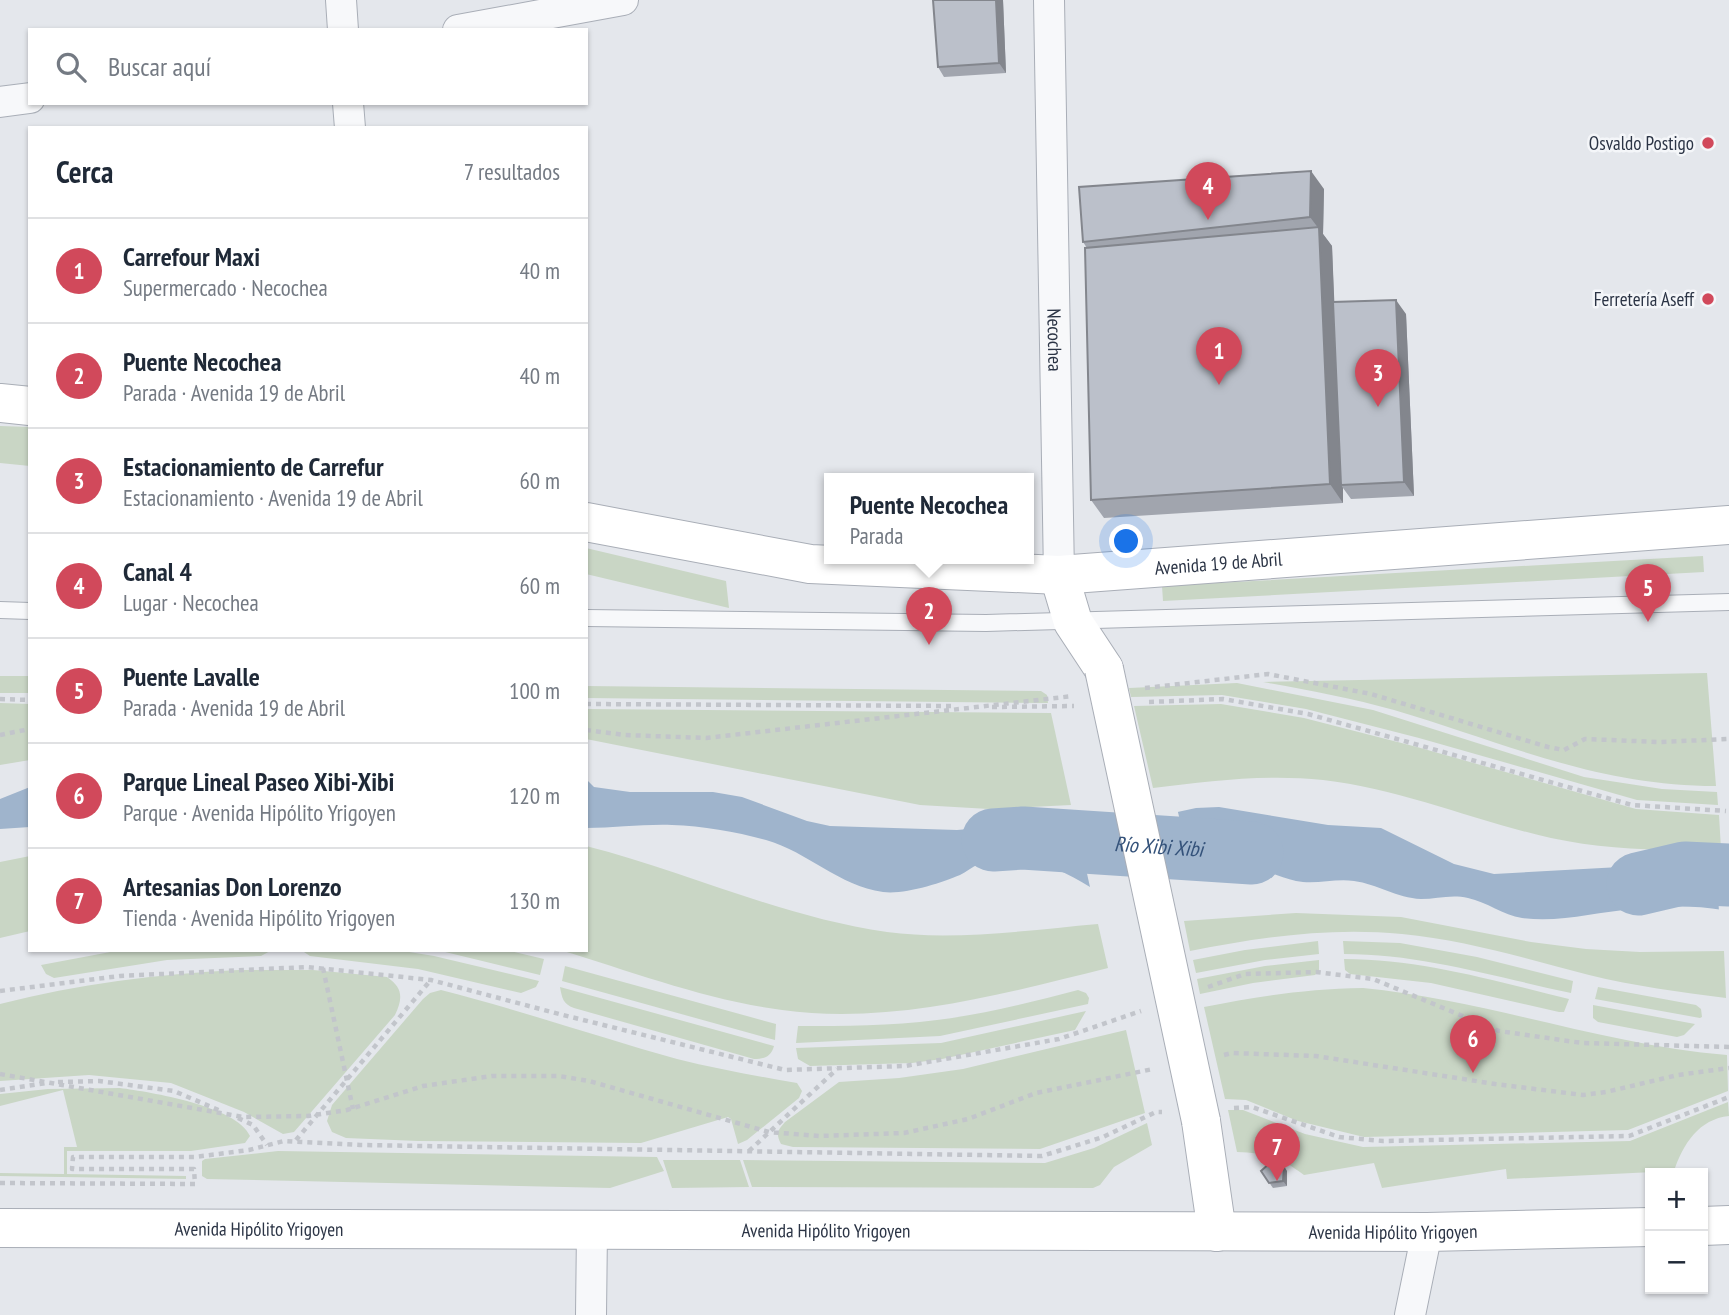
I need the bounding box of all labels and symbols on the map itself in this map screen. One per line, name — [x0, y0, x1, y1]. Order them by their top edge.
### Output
place label: Osvaldo Postigo — [1589, 131, 1694, 155]
marker: Osvaldo Postigo — [1700, 135, 1716, 151]
pin: 4 — [1185, 162, 1231, 220]
place label: Ferretería Aseff — [1594, 287, 1695, 311]
marker: Ferretería Aseff — [1700, 291, 1716, 307]
street label: Necochea — [1042, 308, 1067, 372]
pin: 1 — [1196, 327, 1242, 385]
pin: 3 — [1355, 349, 1401, 407]
your location — [1109, 524, 1143, 558]
street label: Avenida 19 de Abril — [1154, 546, 1284, 580]
pin: 5 — [1625, 564, 1671, 622]
pin: 2 — [906, 587, 952, 645]
water label: Río Xibi Xibi — [1113, 830, 1206, 863]
pin: 6 — [1450, 1015, 1496, 1073]
pin: 7 — [1254, 1123, 1300, 1181]
street label: Avenida Hipólito Yrigoyen — [175, 1216, 343, 1241]
street label: Avenida Hipólito Yrigoyen — [742, 1218, 910, 1243]
street label: Avenida Hipólito Yrigoyen — [1309, 1219, 1478, 1244]

